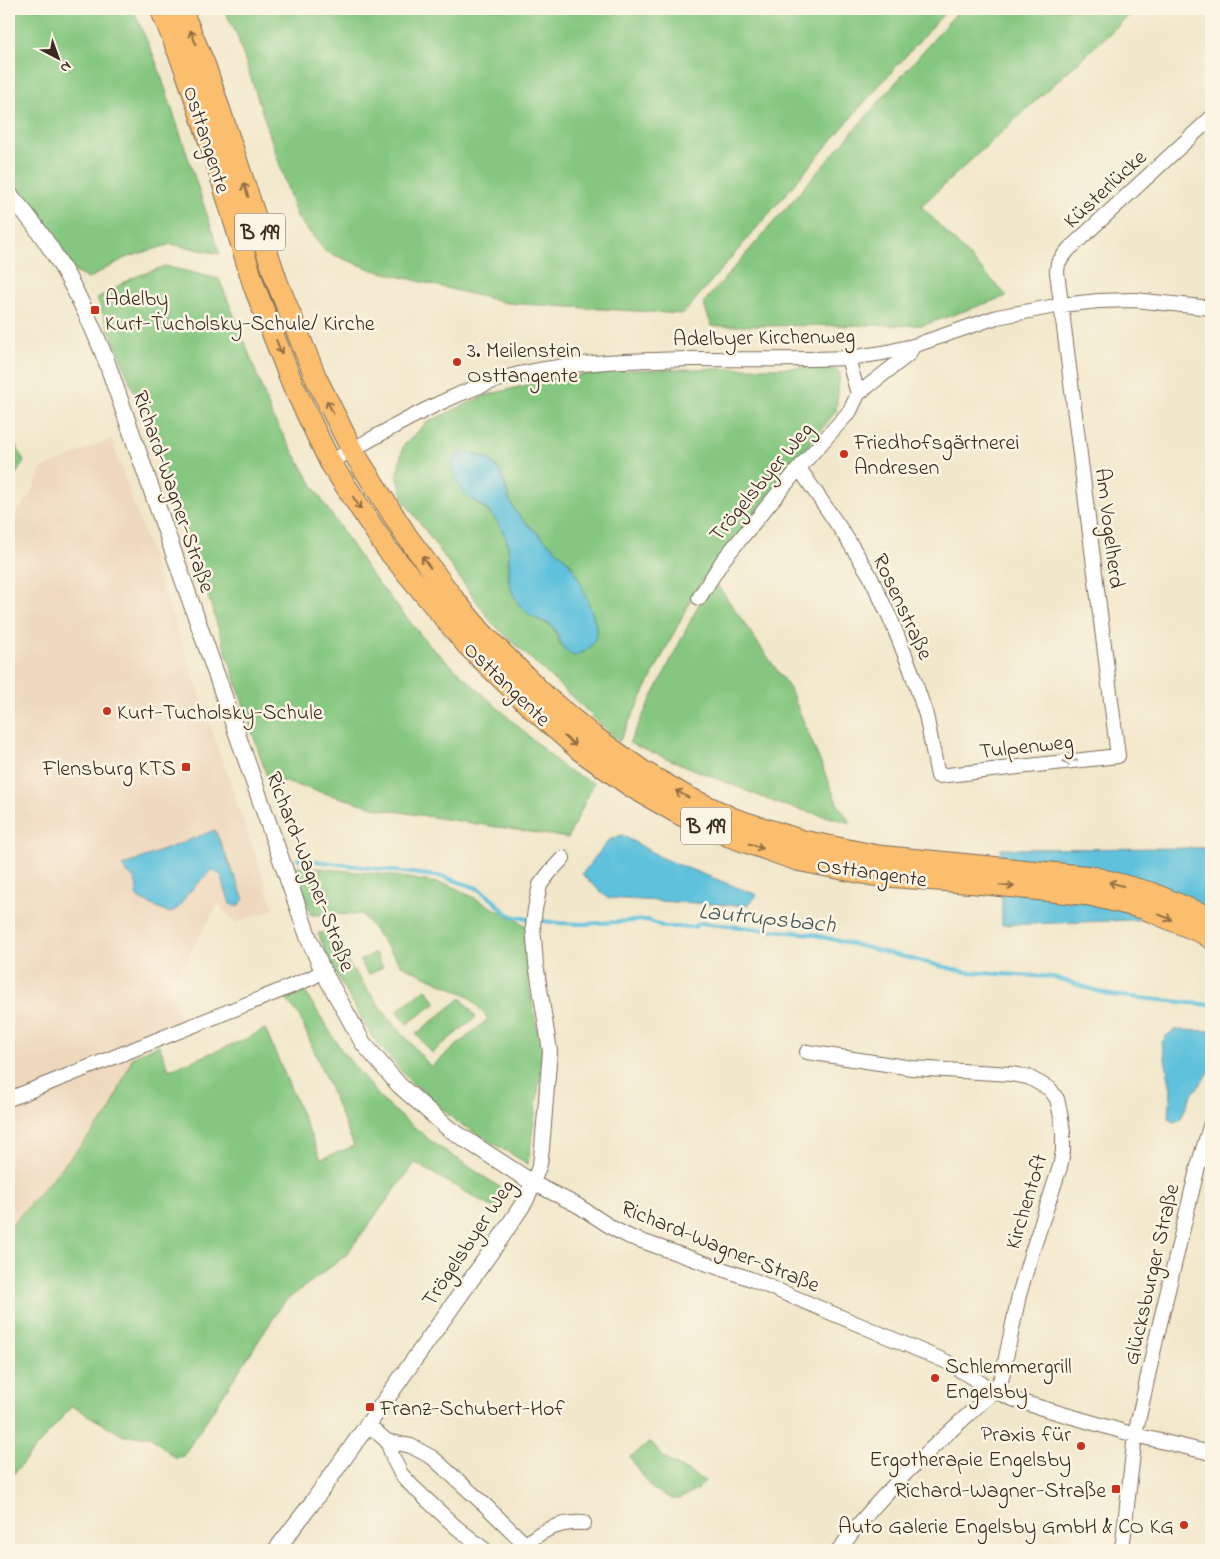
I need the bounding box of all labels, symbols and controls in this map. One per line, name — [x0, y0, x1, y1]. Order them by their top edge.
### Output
one-way arrow — [188, 30, 197, 45]
north arrow — [32, 32, 82, 82]
text: N — [55, 56, 76, 78]
street label: Osttangente — [172, 82, 238, 198]
street label: Küsterlücke — [1057, 143, 1155, 237]
one-way arrow — [241, 182, 251, 198]
road number: B 199 — [235, 213, 285, 250]
place label: Adelby Kurt-Tucholsky-Schule/ Kirche — [105, 284, 375, 342]
marker: Adelby Kurt-Tucholsky-Schule/ Kirche — [89, 304, 101, 316]
street label: Adelbyer Kirchenweg — [673, 321, 855, 358]
place label: 3. Meilenstein Osttangente — [467, 336, 581, 394]
one-way arrow — [275, 340, 284, 355]
marker: 3. Meilenstein Osttangente — [451, 356, 463, 368]
street label: Richard-Wagner-Straße — [122, 387, 222, 598]
one-way arrow — [325, 400, 334, 415]
street label: Trögelsbyer Weg — [702, 416, 823, 551]
place label: Friedhofsgärtnerei Andresen — [853, 428, 1019, 485]
marker: Friedhofsgärtnerei Andresen — [838, 448, 850, 460]
street label: Am Vogelherd — [1084, 466, 1131, 590]
one-way arrow — [352, 496, 362, 510]
street label: Rosenstraße — [863, 549, 940, 666]
one-way arrow — [421, 555, 431, 569]
street label: Osttangente — [454, 635, 557, 736]
place label: Kurt-Tucholsky-Schule — [117, 698, 323, 731]
marker: Kurt-Tucholsky-Schule — [101, 705, 113, 717]
street label: Tulpenweg — [978, 727, 1075, 770]
one-way arrow — [563, 735, 576, 746]
place label: Flensburg KTS — [41, 754, 176, 787]
one-way arrow — [1062, 756, 1078, 766]
marker: Flensburg KTS — [180, 761, 192, 773]
street label: Richard-Wagner-Straße — [255, 767, 362, 977]
one-way arrow — [675, 789, 690, 799]
road number: B 199 — [681, 808, 731, 844]
one-way arrow — [748, 842, 764, 851]
street label: Osttangente — [814, 850, 929, 899]
one-way arrow — [1109, 878, 1125, 888]
one-way arrow — [998, 881, 1014, 891]
water label: Lautrupsbach — [696, 895, 838, 944]
one-way arrow — [1157, 913, 1172, 923]
street label: Kirchentoft — [998, 1150, 1058, 1253]
street label: Trögelsbyer Weg — [415, 1173, 525, 1315]
street label: Glücksburger Straße — [1117, 1181, 1190, 1369]
street label: Richard-Wagner-Straße — [615, 1193, 824, 1303]
place label: Schlemmergrill Engelsby — [945, 1352, 1072, 1410]
marker: Schlemmergrill Engelsby — [929, 1372, 941, 1384]
place label: Franz-Schubert-Hof — [379, 1394, 566, 1426]
marker: Franz-Schubert-Hof — [364, 1401, 376, 1413]
place label: Praxis für Ergotherapie Engelsby — [869, 1420, 1071, 1478]
marker: Praxis für Ergotherapie Engelsby — [1075, 1440, 1087, 1452]
place label: Richard-Wagner-Straße — [894, 1476, 1106, 1509]
marker: Richard-Wagner-Straße — [1110, 1483, 1122, 1495]
place label: Auto Galerie Engelsby GmbH & CO KG — [838, 1512, 1174, 1545]
marker: Auto Galerie Engelsby GmbH & CO KG — [1178, 1519, 1190, 1531]

